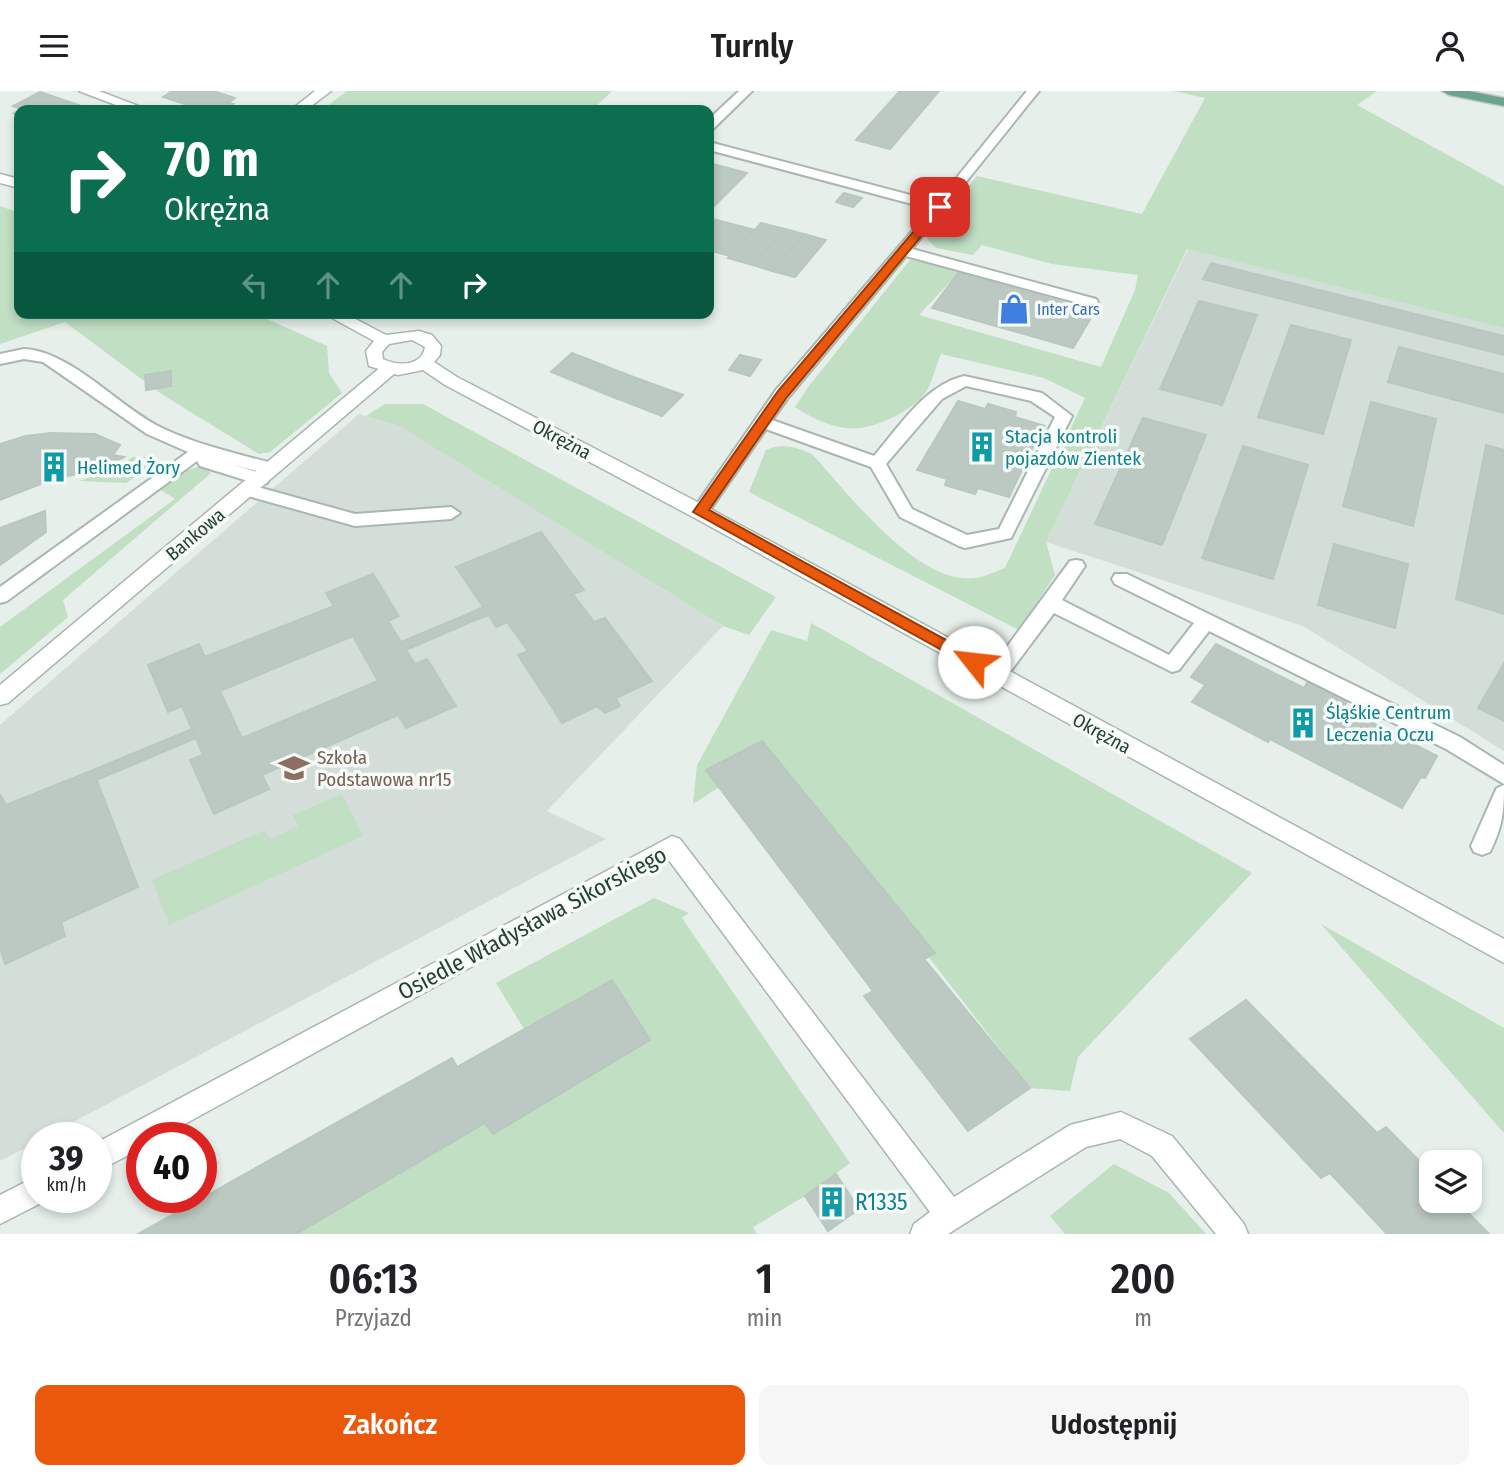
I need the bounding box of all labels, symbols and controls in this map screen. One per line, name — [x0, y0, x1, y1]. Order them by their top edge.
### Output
icon: menu — [35, 27, 73, 65]
text: Turnly — [711, 27, 793, 65]
icon: person — [1431, 27, 1469, 65]
text: 70 m — [164, 130, 259, 189]
icon: right — [49, 133, 140, 224]
pin — [910, 177, 970, 237]
icon: arrive — [921, 188, 959, 226]
text: Okrężna — [164, 190, 270, 228]
icon: left — [236, 266, 274, 304]
icon: ahead — [309, 266, 347, 304]
icon: ahead — [382, 266, 420, 304]
icon: right — [455, 266, 493, 304]
shop icon: Inter Cars — [997, 292, 1031, 326]
place label: Inter Cars — [1037, 300, 1100, 319]
street label: Okrężna — [529, 415, 595, 464]
place label: Stacja kontroli pojazdów Zientek — [1005, 425, 1141, 470]
building icon: Stacja kontroli pojazdów Zientek — [965, 430, 999, 464]
building icon: Helimed Żory — [37, 450, 71, 484]
place label: Helimed Żory — [77, 456, 181, 479]
street label: Bankowa — [161, 503, 229, 566]
position arrow — [937, 625, 1011, 699]
place label: Śląśkie Centrum Leczenia Oczu — [1326, 701, 1451, 746]
building icon: Śląśkie Centrum Leczenia Oczu — [1286, 706, 1320, 740]
street label: Okrężna — [1069, 708, 1135, 759]
place label: Szkoła Podstawowa nr15 — [317, 746, 451, 791]
school or university icon: Szkoła Podstawowa nr15 — [277, 751, 311, 785]
street label: Osiedle Władysława Sikorskiego — [393, 840, 671, 1006]
speed limit sign: 40 — [126, 1122, 217, 1213]
text: 39 — [49, 1137, 84, 1179]
map controls — [1419, 1150, 1482, 1213]
button: layers — [1419, 1150, 1482, 1213]
text: km/h — [46, 1174, 87, 1196]
building icon: R1335 — [815, 1185, 849, 1219]
place label: R1335 — [855, 1188, 908, 1216]
text: 06:13 — [329, 1254, 418, 1304]
text: 1 — [756, 1254, 773, 1304]
text: 200 — [1111, 1254, 1175, 1304]
text: Przyjazd — [335, 1304, 412, 1332]
text: min — [747, 1304, 782, 1332]
text: m — [1134, 1304, 1152, 1332]
button: Zakończ — [35, 1385, 745, 1465]
button: Udostępnij — [759, 1385, 1469, 1465]

